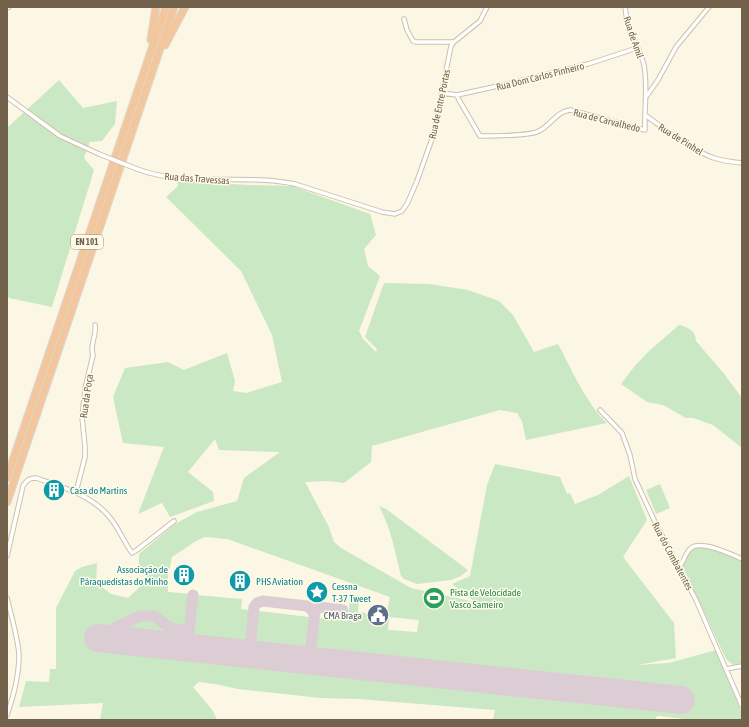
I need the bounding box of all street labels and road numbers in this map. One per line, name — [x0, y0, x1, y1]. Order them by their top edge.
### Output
street label: Rua de Amil — [621, 15, 646, 60]
street label: Rua Dom Carlos Pinheiro — [495, 60, 585, 93]
street label: Rua de Entre Portas — [427, 68, 452, 140]
street label: Rua de Carvalhedo — [572, 107, 642, 134]
street label: Rua de Pinhel — [656, 121, 705, 158]
street label: Rua das Travessas — [164, 171, 230, 186]
road number: EN 101 — [71, 235, 103, 249]
street label: Rua da Poça — [78, 373, 95, 419]
street label: Rua do Combatentes — [650, 520, 695, 593]

